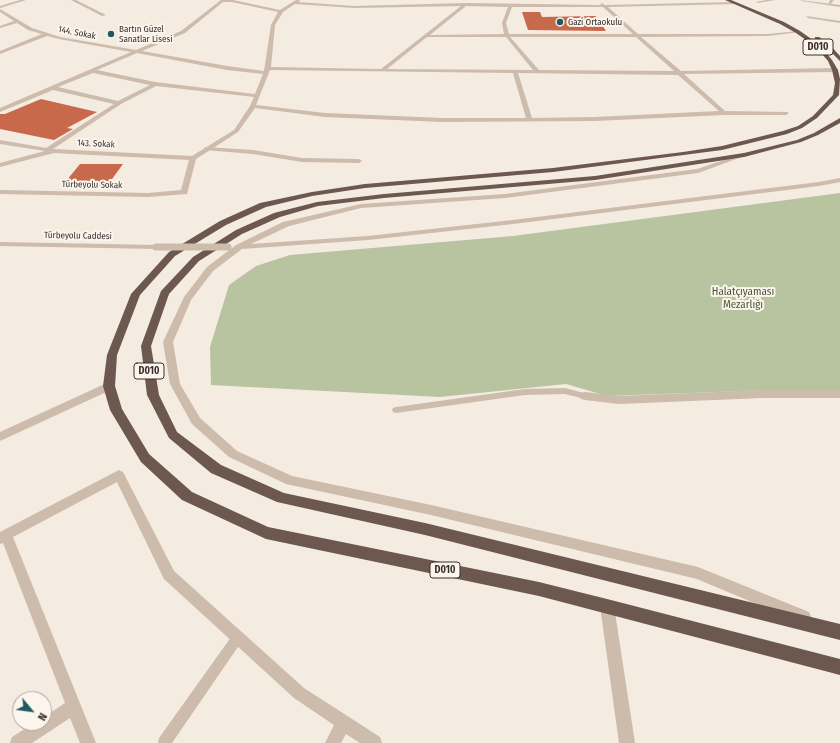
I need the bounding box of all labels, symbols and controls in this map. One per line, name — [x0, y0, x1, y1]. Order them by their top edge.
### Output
marker: Gazi Ortaokulu — [555, 17, 565, 27]
place label: Gazi Ortaokulu — [568, 17, 622, 27]
street label: 144. Sokak — [57, 24, 97, 42]
place label: Bartın Güzel Sanatlar Lisesi — [119, 24, 173, 45]
marker: Bartın Güzel Sanatlar Lisesi — [106, 29, 116, 39]
road number: D010 — [803, 39, 833, 55]
street label: 143. Sokak — [77, 138, 115, 150]
street label: Türbeyolu Sokak — [62, 179, 122, 191]
street label: Türbeyolu Caddesi — [44, 230, 112, 242]
park label: Halatçıyaması Mezarlığı — [712, 285, 774, 311]
road number: D010 — [134, 363, 164, 379]
road number: D010 — [430, 562, 460, 578]
north arrow — [12, 691, 52, 731]
text: N — [35, 711, 49, 723]

